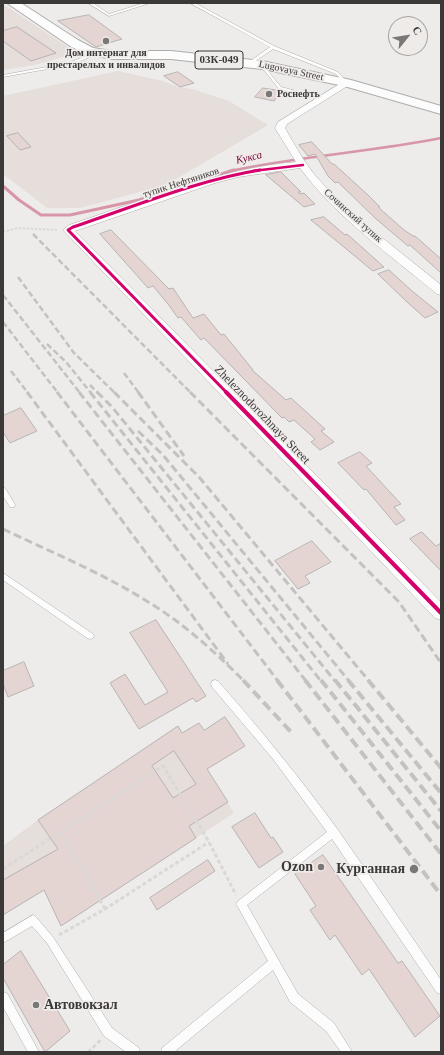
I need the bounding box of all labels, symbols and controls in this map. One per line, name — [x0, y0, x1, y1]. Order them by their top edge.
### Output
north arrow — [388, 16, 428, 56]
text: С — [410, 24, 425, 37]
marker: Дом интернат для престарелых и инвалидов — [101, 36, 111, 46]
place label: Дом интернат для престарелых и инвалидов — [47, 47, 165, 70]
road number: 03К-049 — [195, 51, 243, 69]
street label: Lugovaya Street — [258, 58, 324, 84]
place label: Роснефть — [277, 88, 320, 100]
marker: Роснефть — [264, 89, 274, 99]
water label: Кукса — [235, 149, 263, 167]
street label: тупик Нефтяников — [141, 165, 221, 201]
street label: Сочинский тупик — [321, 187, 385, 245]
street label: Zheleznodorozhnaya Street — [211, 363, 313, 467]
place label: Ozon — [281, 859, 313, 875]
place label: Курганная — [336, 861, 405, 877]
marker: Ozon — [316, 862, 326, 872]
marker: Курганная — [408, 863, 420, 875]
place label: Автовокзал — [44, 997, 118, 1013]
marker: Автовокзал — [31, 1000, 41, 1010]

